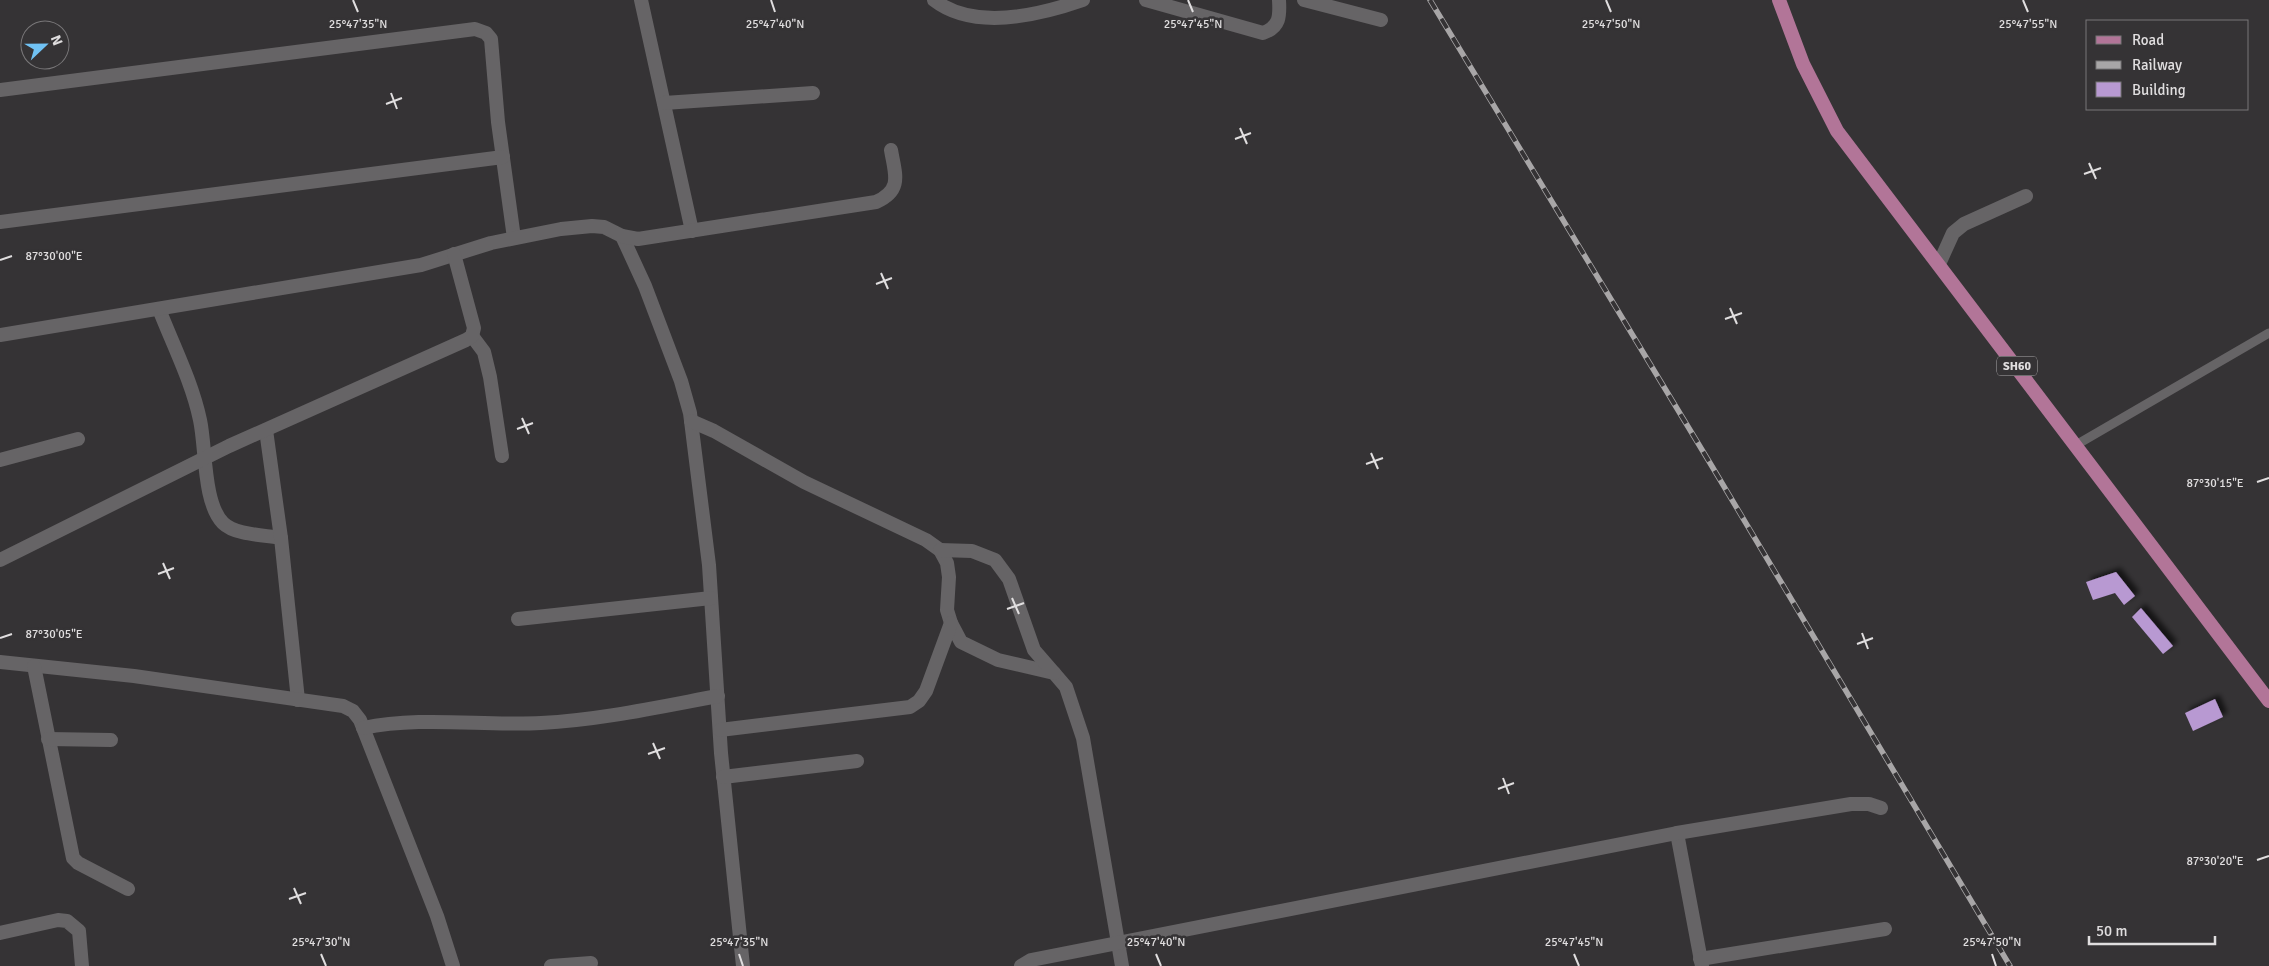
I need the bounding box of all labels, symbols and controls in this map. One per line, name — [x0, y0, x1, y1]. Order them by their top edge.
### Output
text: 25°47'35"N — [329, 17, 387, 32]
text: 25°47'40"N — [746, 17, 804, 32]
text: 25°47'45"N — [1164, 17, 1222, 32]
text: 25°47'50"N — [1582, 17, 1640, 32]
text: 25°47'55"N — [1999, 17, 2057, 32]
north arrow — [20, 20, 70, 70]
legend — [2086, 20, 2249, 110]
text: Road — [2132, 31, 2164, 49]
text: N — [47, 33, 66, 48]
text: Railway — [2132, 56, 2182, 74]
text: Building — [2132, 81, 2186, 99]
text: 87°30'00"E — [25, 249, 83, 264]
road number: SH60 — [1997, 356, 2037, 376]
text: 87°30'15"E — [2186, 476, 2244, 491]
text: 87°30'05"E — [25, 627, 83, 642]
text: 87°30'20"E — [2186, 854, 2244, 869]
scale bar — [2089, 914, 2215, 946]
text: 50 m — [2096, 922, 2127, 940]
text: 25°47'30"N — [292, 935, 350, 950]
text: 25°47'35"N — [710, 935, 768, 950]
text: 25°47'40"N — [1127, 935, 1185, 950]
text: 25°47'45"N — [1545, 935, 1603, 950]
text: 25°47'50"N — [1963, 935, 2021, 950]

